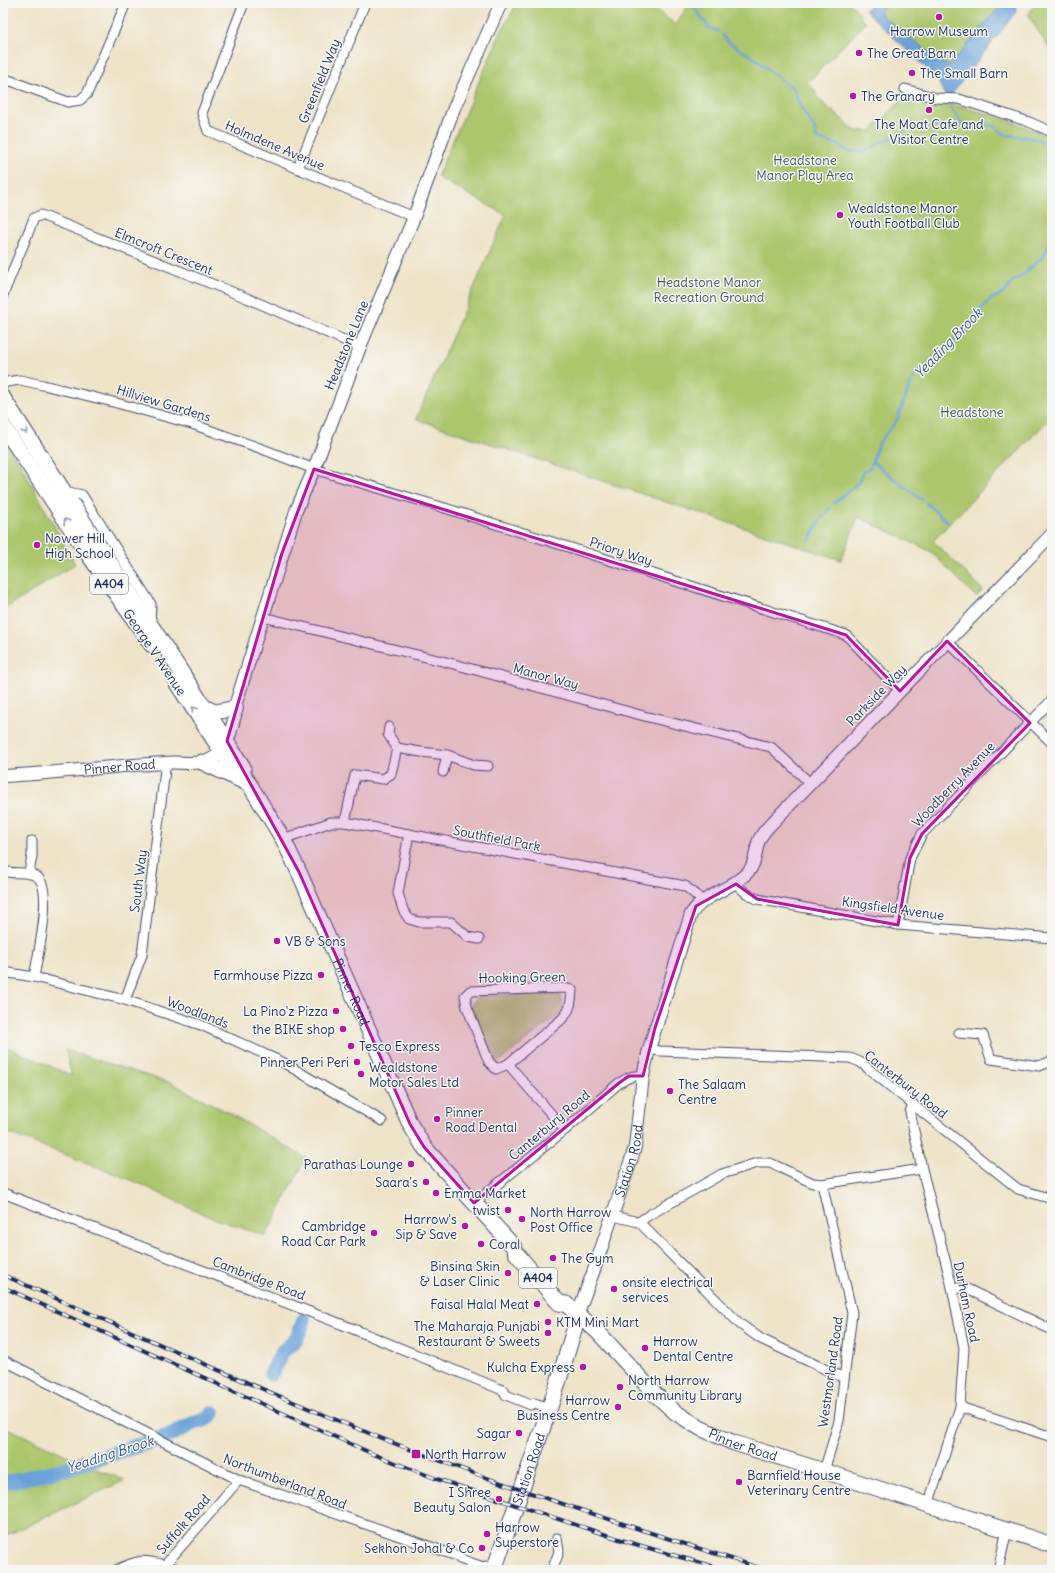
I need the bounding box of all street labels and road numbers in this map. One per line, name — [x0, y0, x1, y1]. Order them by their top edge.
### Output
street label: Greenfield Way — [295, 36, 344, 126]
street label: Holmdene Avenue — [222, 117, 327, 174]
street label: Elmcroft Crescent — [112, 224, 216, 279]
street label: Headstone Lane — [321, 298, 372, 393]
street label: Hillview Gardens — [115, 381, 213, 426]
street label: Priory Way — [587, 533, 655, 570]
road number: A404 — [90, 574, 128, 594]
street label: George V Avenue — [119, 606, 190, 699]
street label: Manor Way — [511, 660, 581, 693]
street label: Parkside Way — [843, 661, 910, 730]
street label: Woodberry Avenue — [908, 738, 999, 831]
street label: Pinner Road — [83, 756, 156, 778]
street label: Southfield Park — [452, 822, 542, 855]
street label: South Way — [126, 849, 151, 913]
street label: Kingsfield Avenue — [841, 893, 945, 924]
street label: Pinner Road — [329, 956, 374, 1029]
street label: Hooking Green — [478, 968, 566, 987]
street label: Woodlands — [164, 993, 231, 1032]
street label: Canterbury Road — [861, 1047, 951, 1122]
street label: Canterbury Road — [505, 1086, 594, 1164]
street label: Station Road — [611, 1123, 647, 1199]
street label: Cambridge Road — [210, 1253, 308, 1304]
street label: Durham Road — [950, 1260, 983, 1344]
road number: A404 — [519, 1268, 557, 1288]
street label: Westmorland Road — [814, 1315, 847, 1429]
street label: Pinner Road — [706, 1425, 780, 1465]
street label: Station Road — [509, 1431, 549, 1507]
street label: Northumberland Road — [221, 1450, 349, 1513]
street label: Suffolk Road — [153, 1491, 214, 1558]

